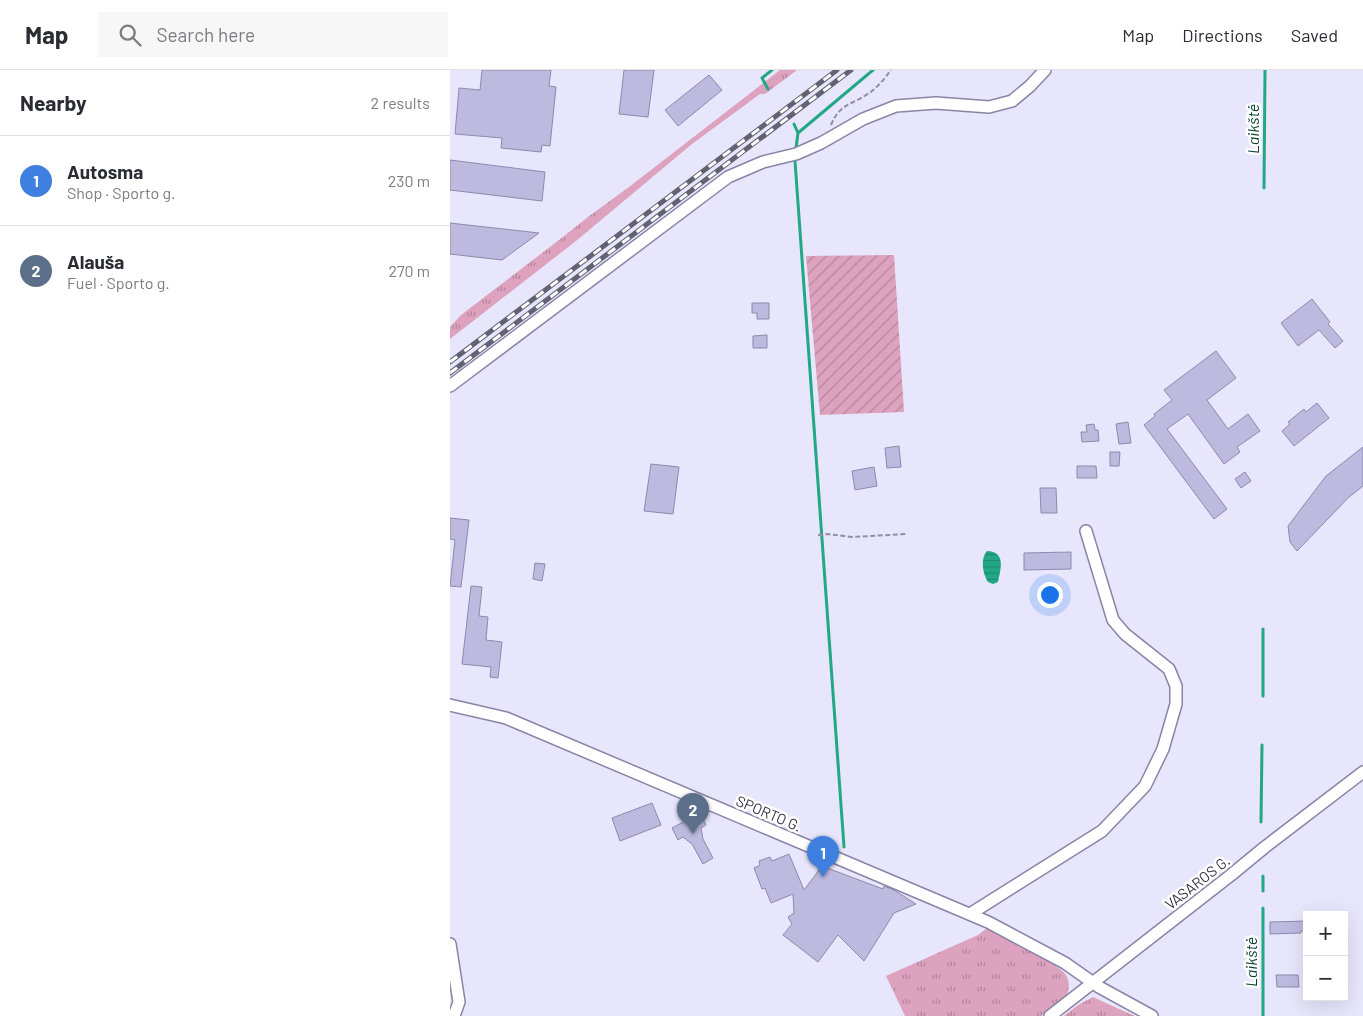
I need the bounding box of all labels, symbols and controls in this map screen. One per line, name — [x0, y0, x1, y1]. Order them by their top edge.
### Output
search box — [98, 12, 448, 57]
text: Map — [25, 20, 68, 49]
icon: search — [116, 21, 144, 49]
text: Search here — [156, 23, 255, 46]
text: Map — [1122, 24, 1154, 46]
text: Directions — [1182, 24, 1263, 46]
text: Saved — [1291, 24, 1338, 46]
text: Nearby — [20, 90, 86, 115]
text: 2 results — [371, 93, 430, 112]
water label: Laikštė — [1243, 104, 1262, 154]
text: Autosma — [67, 160, 143, 183]
text: 1 — [33, 171, 39, 190]
text: 230 m — [388, 171, 430, 190]
text: Shop · Sporto g. — [67, 183, 176, 202]
text: Alauša — [67, 250, 124, 273]
text: 2 — [32, 261, 40, 280]
text: 270 m — [388, 261, 430, 280]
text: Fuel · Sporto g. — [67, 273, 170, 292]
your location — [1037, 582, 1063, 608]
street label: SPORTO G. — [733, 791, 805, 835]
pin: 2 — [677, 793, 709, 834]
pin: 1 — [807, 836, 839, 877]
street label: VASAROS G. — [1161, 851, 1233, 913]
map controls — [1303, 911, 1348, 1001]
button: + — [1303, 911, 1348, 956]
water label: Laikštė — [1241, 937, 1260, 987]
button: − — [1303, 956, 1348, 1001]

